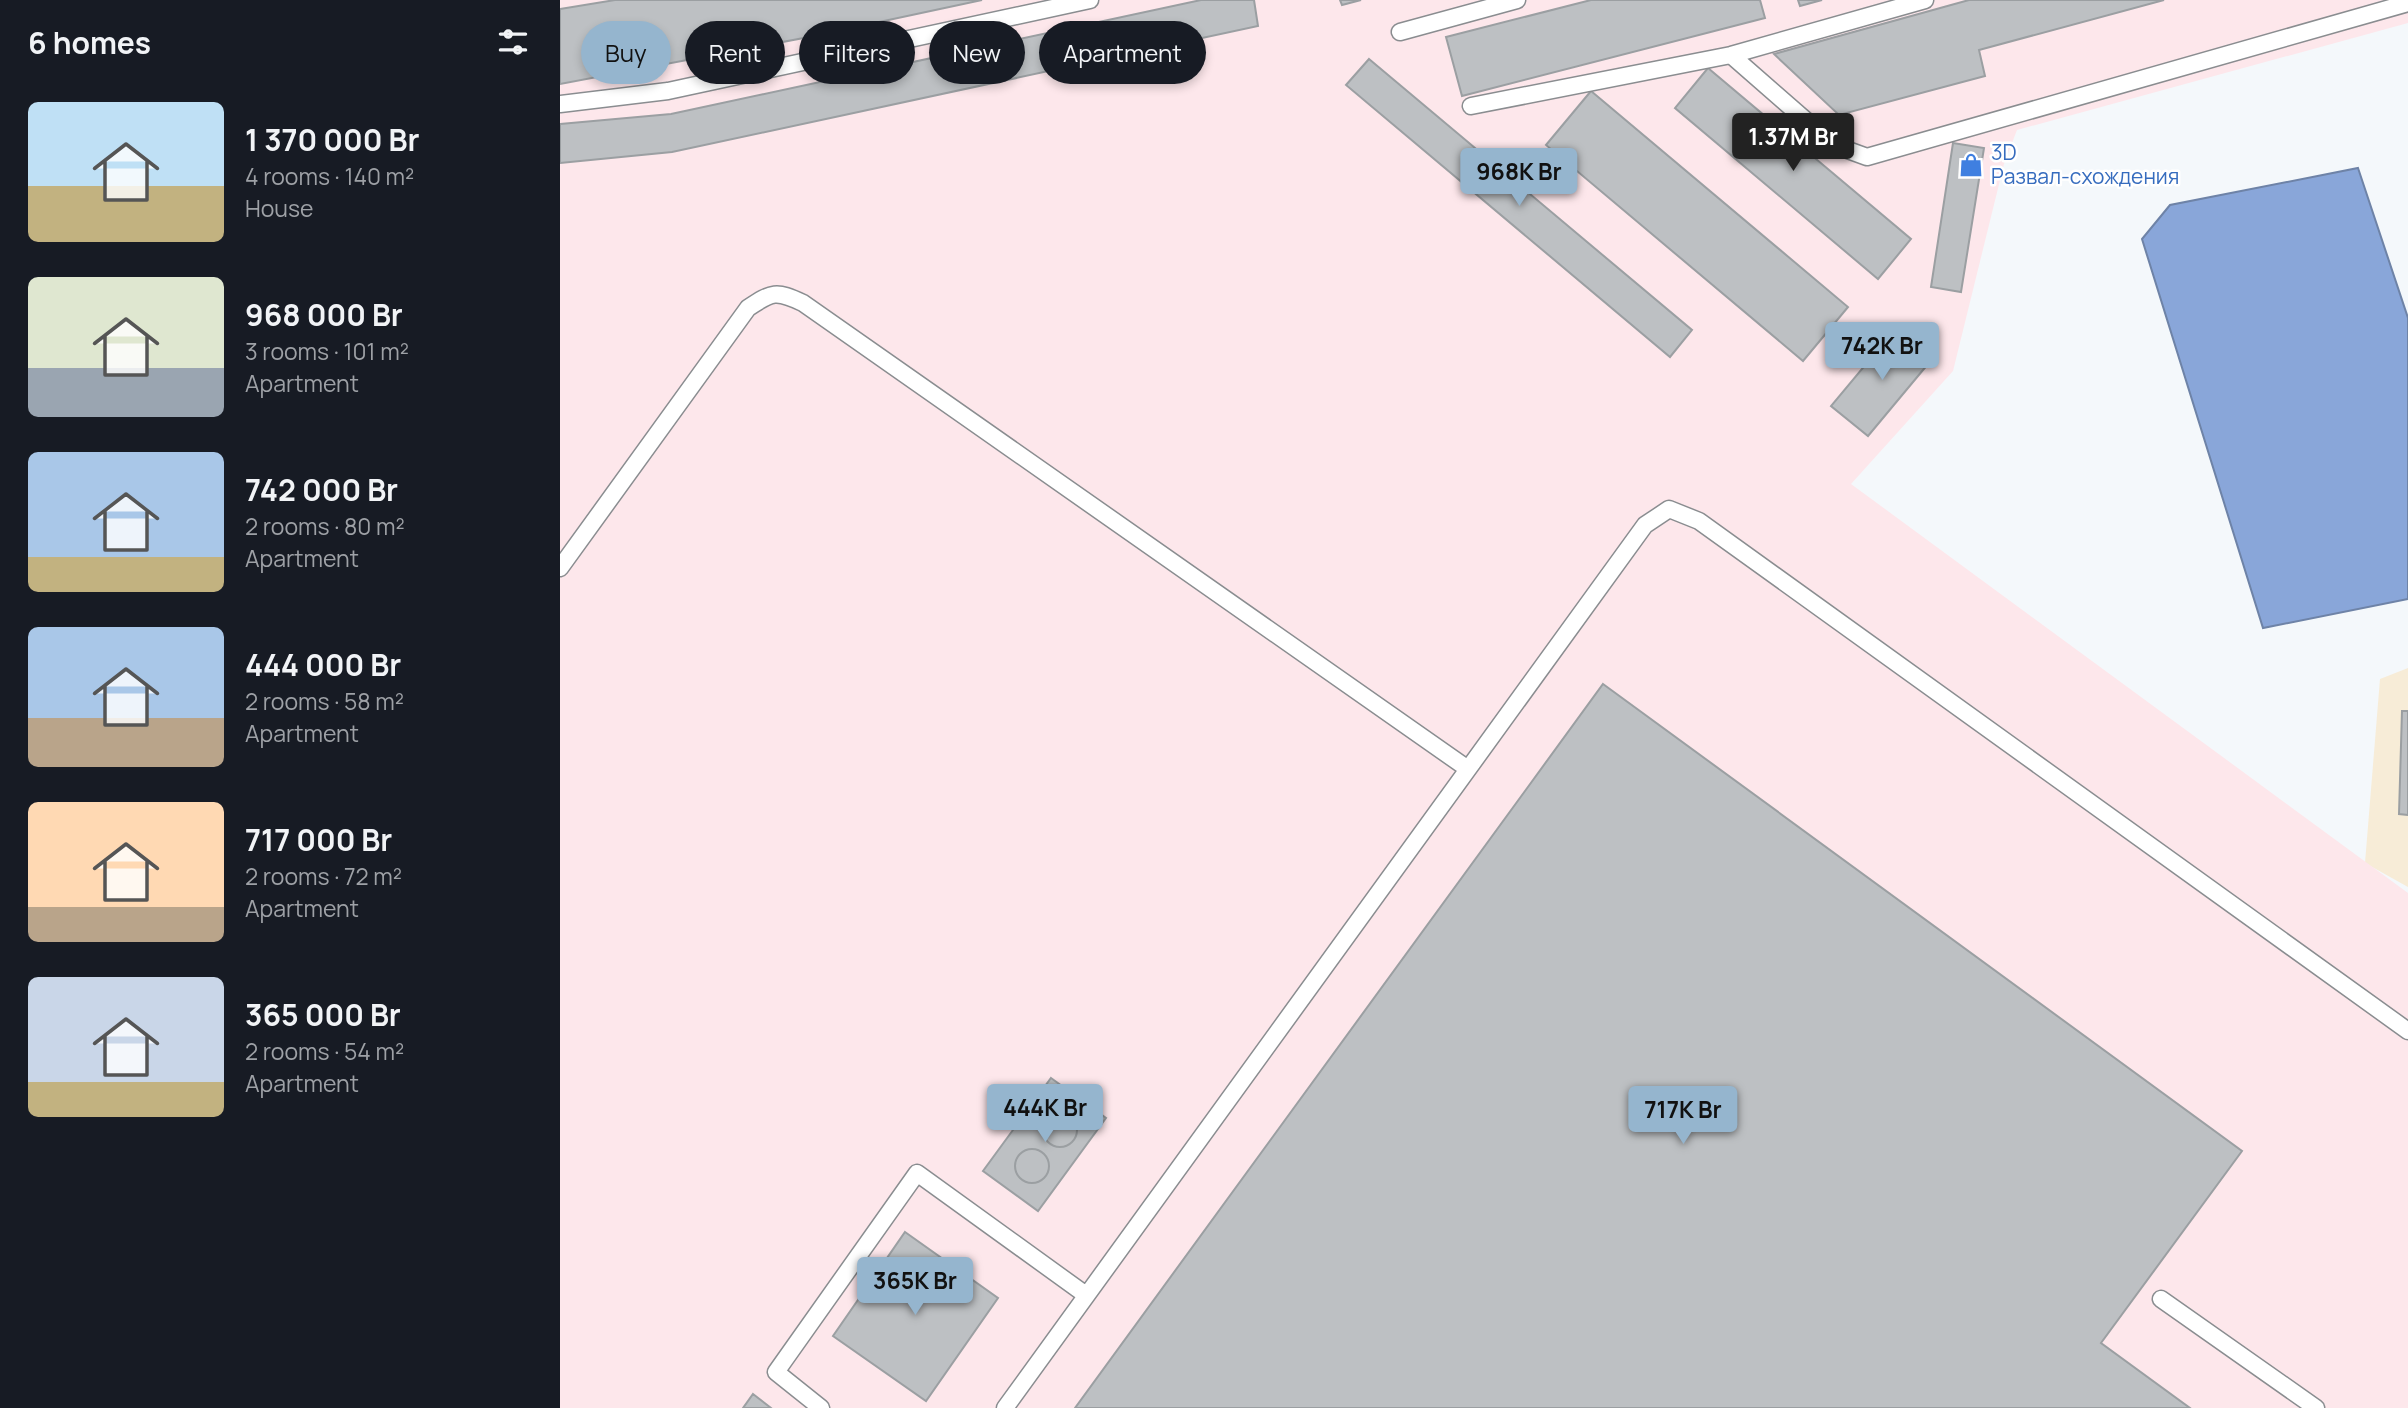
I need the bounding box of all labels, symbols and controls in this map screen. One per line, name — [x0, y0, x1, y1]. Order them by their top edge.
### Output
chip: Buy — [581, 21, 671, 84]
chip: Rent — [685, 21, 785, 84]
chip: Filters — [799, 21, 915, 84]
chip: New — [929, 21, 1025, 84]
chip: Apartment — [1039, 21, 1206, 84]
text: 6 homes — [28, 22, 151, 63]
icon: filters — [494, 23, 532, 61]
pin: 1.37M Br — [1721, 114, 1865, 173]
text: 1 370 000 Br — [245, 119, 419, 160]
text: 1.37M Br — [1748, 120, 1838, 152]
icon: home — [84, 130, 168, 214]
place label: 3D Развал-схождения — [1991, 138, 2179, 190]
pin: 968K Br — [1454, 148, 1584, 208]
shop icon: 3D Развал-схождения — [1957, 151, 1985, 179]
text: 968K Br — [1476, 155, 1562, 187]
text: 4 rooms · 140 m² — [245, 160, 414, 192]
text: House — [245, 192, 314, 224]
text: 968 000 Br — [245, 294, 403, 335]
icon: home — [84, 305, 168, 389]
pin: 742K Br — [1817, 322, 1947, 382]
text: 742K Br — [1841, 329, 1923, 361]
text: 3 rooms · 101 m² — [245, 335, 409, 367]
text: Apartment — [245, 367, 359, 399]
text: 742 000 Br — [245, 469, 398, 510]
icon: home — [84, 480, 168, 564]
text: 2 rooms · 80 m² — [245, 510, 405, 542]
text: Apartment — [245, 542, 359, 574]
text: 444 000 Br — [245, 644, 401, 685]
icon: home — [84, 655, 168, 739]
text: 2 rooms · 58 m² — [245, 685, 404, 717]
text: Apartment — [245, 717, 359, 749]
text: 717 000 Br — [245, 819, 392, 860]
icon: home — [84, 830, 168, 914]
text: 2 rooms · 72 m² — [245, 860, 402, 892]
text: Apartment — [245, 892, 359, 924]
text: 365 000 Br — [245, 994, 401, 1035]
icon: home — [84, 1005, 168, 1089]
text: 2 rooms · 54 m² — [245, 1035, 404, 1067]
text: Apartment — [245, 1067, 359, 1099]
pin: 444K Br — [980, 1084, 1110, 1144]
pin: 717K Br — [1618, 1086, 1748, 1146]
text: 444K Br — [1003, 1091, 1087, 1123]
text: 717K Br — [1644, 1093, 1722, 1125]
pin: 365K Br — [850, 1258, 980, 1317]
text: 365K Br — [873, 1264, 957, 1296]

